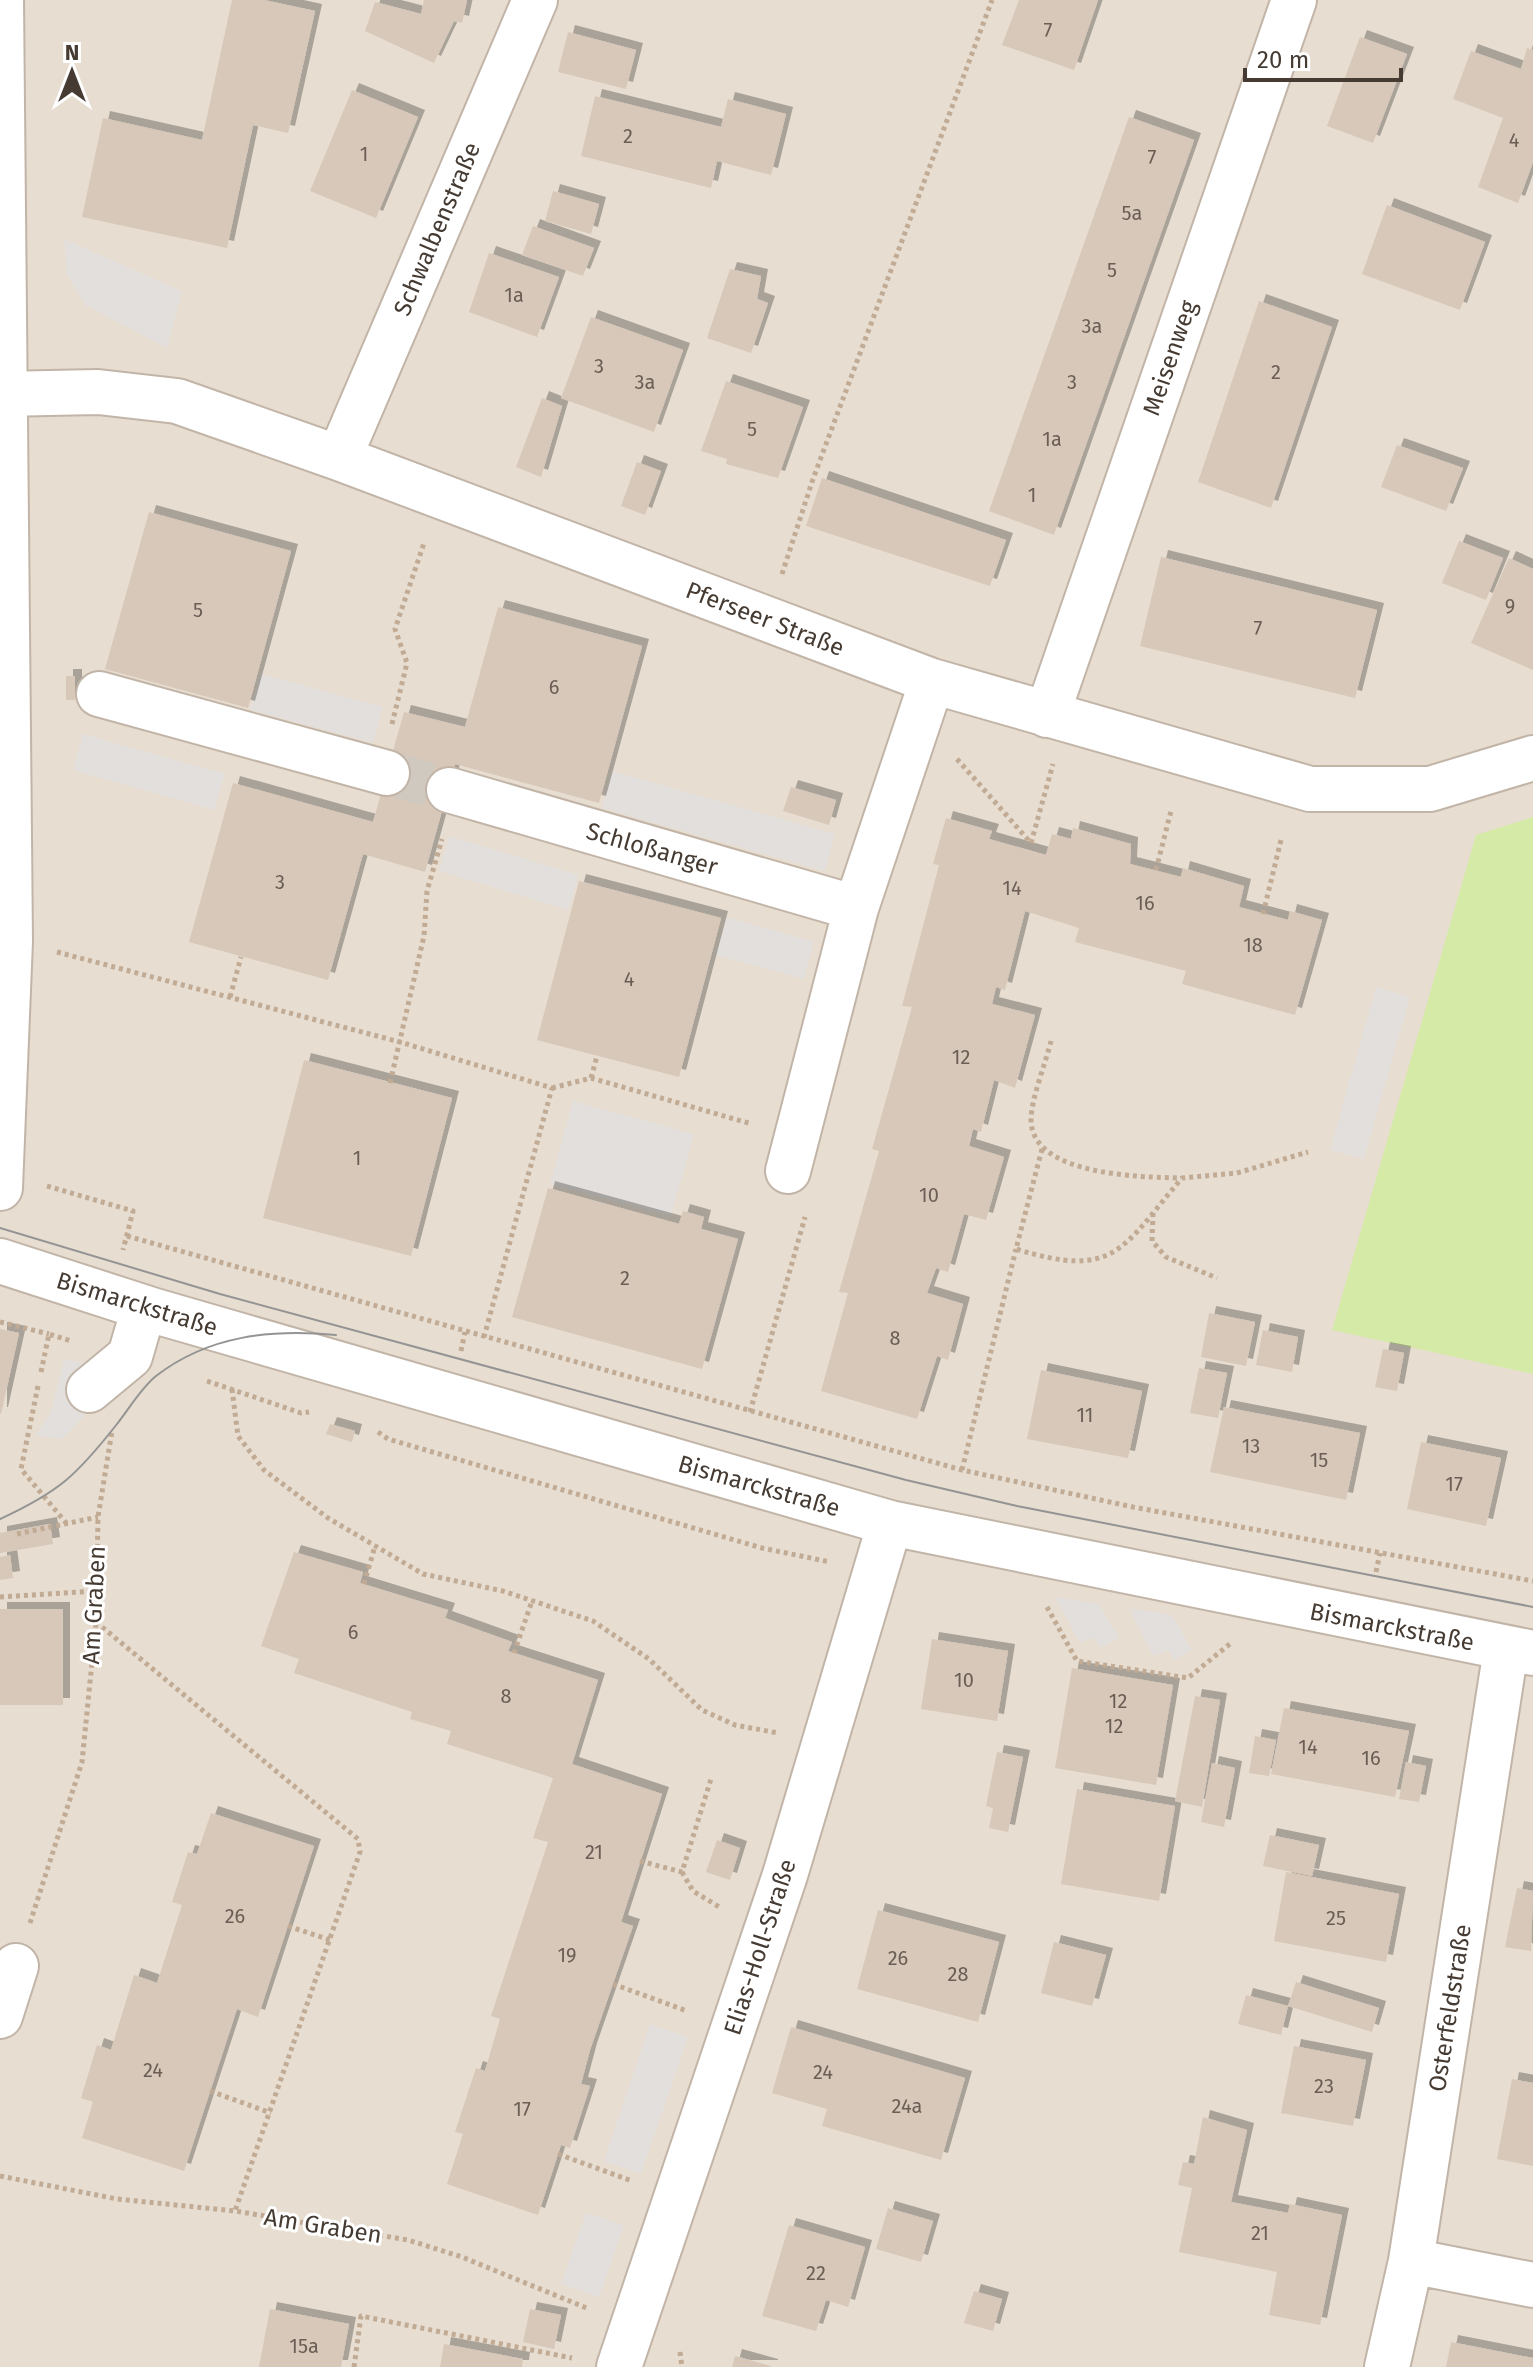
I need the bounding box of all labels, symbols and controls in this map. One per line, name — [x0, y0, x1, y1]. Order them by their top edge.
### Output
house number: 7 — [1044, 18, 1053, 42]
north arrow — [32, 32, 112, 112]
scale bar — [1245, 32, 1401, 82]
text: N — [65, 39, 79, 66]
text: 20 m — [1257, 46, 1309, 74]
house number: 2 — [623, 124, 633, 148]
house number: 4 — [1509, 128, 1520, 152]
street label: Schwalbenstraße — [388, 138, 486, 320]
house number: 1 — [360, 142, 368, 166]
house number: 7 — [1148, 145, 1157, 169]
house number: 5a — [1122, 201, 1142, 225]
house number: 5 — [1107, 258, 1117, 282]
house number: 1a — [504, 283, 524, 307]
street label: Meisenweg — [1137, 296, 1203, 419]
house number: 3a — [1082, 314, 1102, 338]
house number: 3 — [594, 354, 604, 378]
house number: 2 — [1271, 360, 1281, 384]
house number: 3a — [635, 370, 655, 394]
house number: 3 — [1067, 370, 1077, 394]
house number: 5 — [747, 417, 757, 441]
house number: 1a — [1042, 427, 1062, 451]
house number: 1 — [1028, 483, 1036, 507]
street label: Pferseer Straße — [682, 576, 848, 662]
house number: 9 — [1505, 594, 1515, 618]
house number: 5 — [193, 598, 203, 622]
house number: 7 — [1254, 616, 1263, 640]
house number: 6 — [549, 675, 559, 699]
street label: Schloßanger — [583, 817, 722, 881]
house number: 3 — [275, 870, 285, 894]
house number: 14 — [1002, 876, 1022, 900]
house number: 16 — [1135, 891, 1155, 915]
house number: 18 — [1243, 933, 1263, 957]
house number: 4 — [624, 967, 635, 991]
house number: 12 — [952, 1045, 970, 1069]
house number: 1 — [353, 1146, 361, 1170]
house number: 10 — [919, 1183, 939, 1207]
street label: Bismarckstraße — [53, 1266, 221, 1342]
house number: 2 — [620, 1266, 630, 1290]
house number: 8 — [889, 1326, 901, 1350]
house number: 11 — [1076, 1403, 1094, 1427]
house number: 13 — [1242, 1434, 1260, 1458]
house number: 15 — [1310, 1448, 1328, 1472]
street label: Bismarckstraße — [675, 1450, 843, 1522]
house number: 17 — [1445, 1472, 1463, 1496]
street label: Am Graben — [77, 1545, 111, 1665]
street label: Bismarckstraße — [1307, 1597, 1477, 1657]
house number: 6 — [348, 1620, 358, 1644]
house number: 10 — [954, 1668, 974, 1692]
house number: 8 — [500, 1684, 512, 1708]
house number: 12 — [1109, 1689, 1127, 1713]
house number: 12 — [1105, 1714, 1123, 1738]
house number: 14 — [1298, 1735, 1318, 1759]
house number: 16 — [1361, 1746, 1381, 1770]
house number: 21 — [585, 1840, 603, 1864]
street label: Elias-Holl-Straße — [718, 1855, 802, 2039]
house number: 26 — [225, 1904, 245, 1928]
house number: 25 — [1326, 1906, 1346, 1930]
street label: Osterfeldstraße — [1423, 1922, 1477, 2094]
house number: 19 — [557, 1943, 577, 1967]
house number: 26 — [888, 1946, 908, 1970]
house number: 28 — [948, 1962, 968, 1986]
house number: 24 — [143, 2058, 163, 2082]
house number: 24 — [813, 2060, 833, 2084]
house number: 23 — [1314, 2074, 1334, 2098]
house number: 24a — [892, 2094, 922, 2118]
house number: 17 — [513, 2097, 531, 2121]
street label: Am Graben — [262, 2203, 384, 2249]
house number: 21 — [1251, 2221, 1269, 2245]
house number: 22 — [806, 2261, 826, 2285]
house number: 15a — [289, 2334, 319, 2358]

